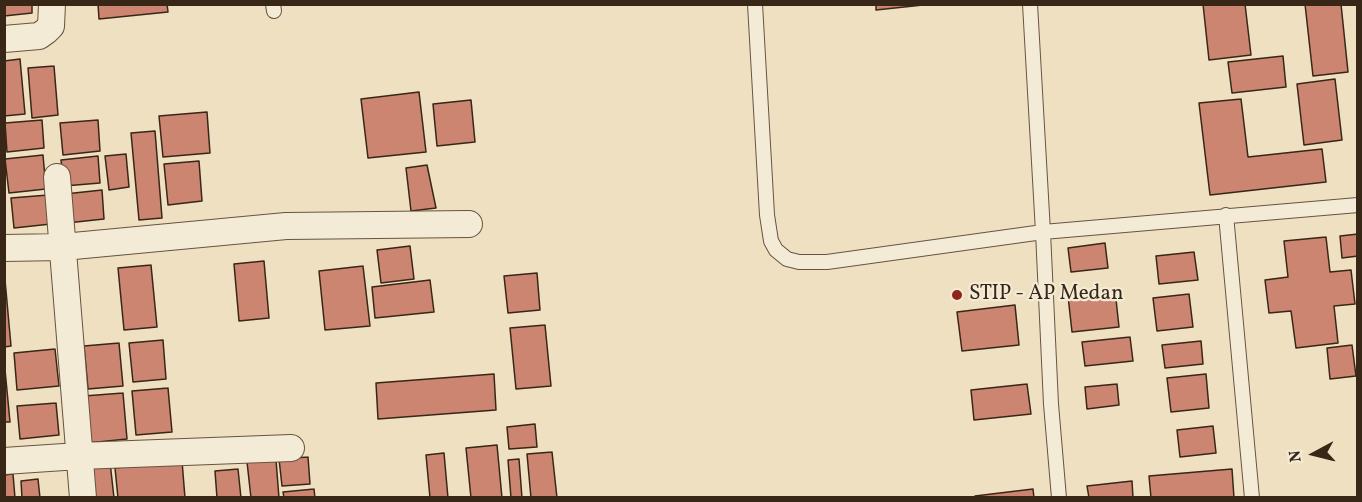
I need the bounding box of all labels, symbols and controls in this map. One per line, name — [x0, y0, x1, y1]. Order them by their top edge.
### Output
place label: STIP - AP Medan — [969, 282, 1123, 308]
marker: STIP - AP Medan — [950, 288, 964, 302]
north arrow — [1284, 424, 1344, 484]
text: N — [1285, 449, 1308, 463]

